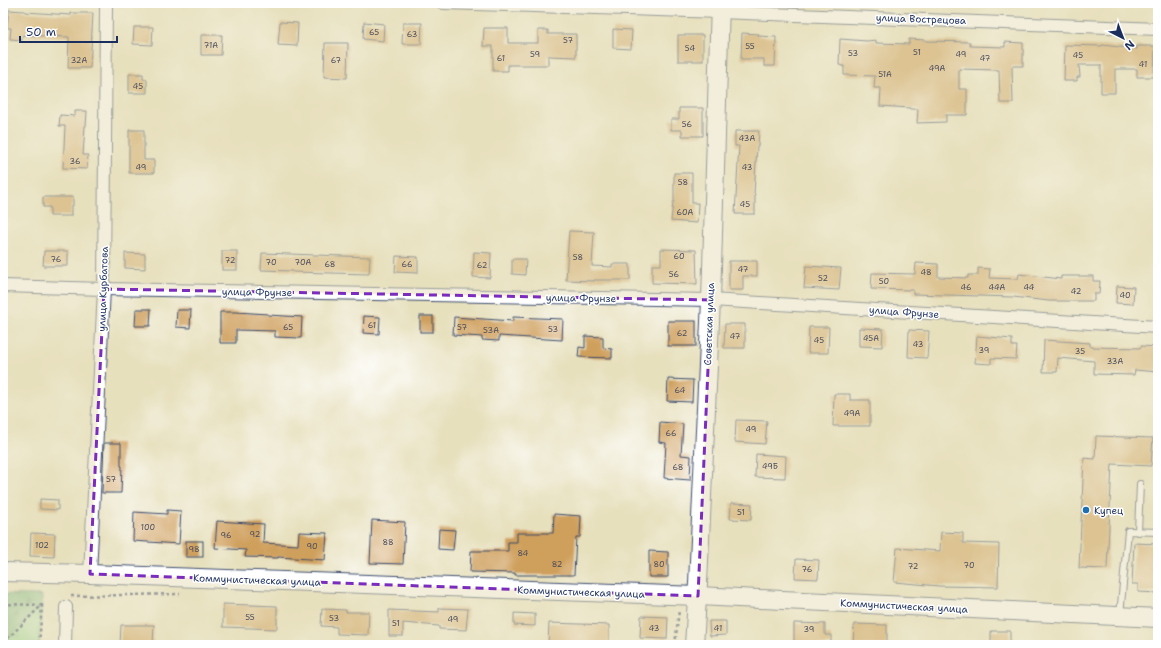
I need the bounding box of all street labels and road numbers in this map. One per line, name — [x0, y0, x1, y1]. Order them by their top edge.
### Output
street label: улица Вострецова — [876, 11, 967, 27]
street label: улица Курбатова — [95, 245, 111, 332]
street label: Советская улица — [701, 282, 717, 366]
street label: улица Фрунзе — [222, 285, 293, 299]
street label: улица Фрунзе — [546, 291, 617, 305]
street label: улица Фрунзе — [868, 303, 940, 321]
street label: Коммунистическая улица — [193, 571, 322, 589]
street label: Коммунистическая улица — [517, 583, 646, 601]
street label: Коммунистическая улица — [840, 596, 969, 616]

